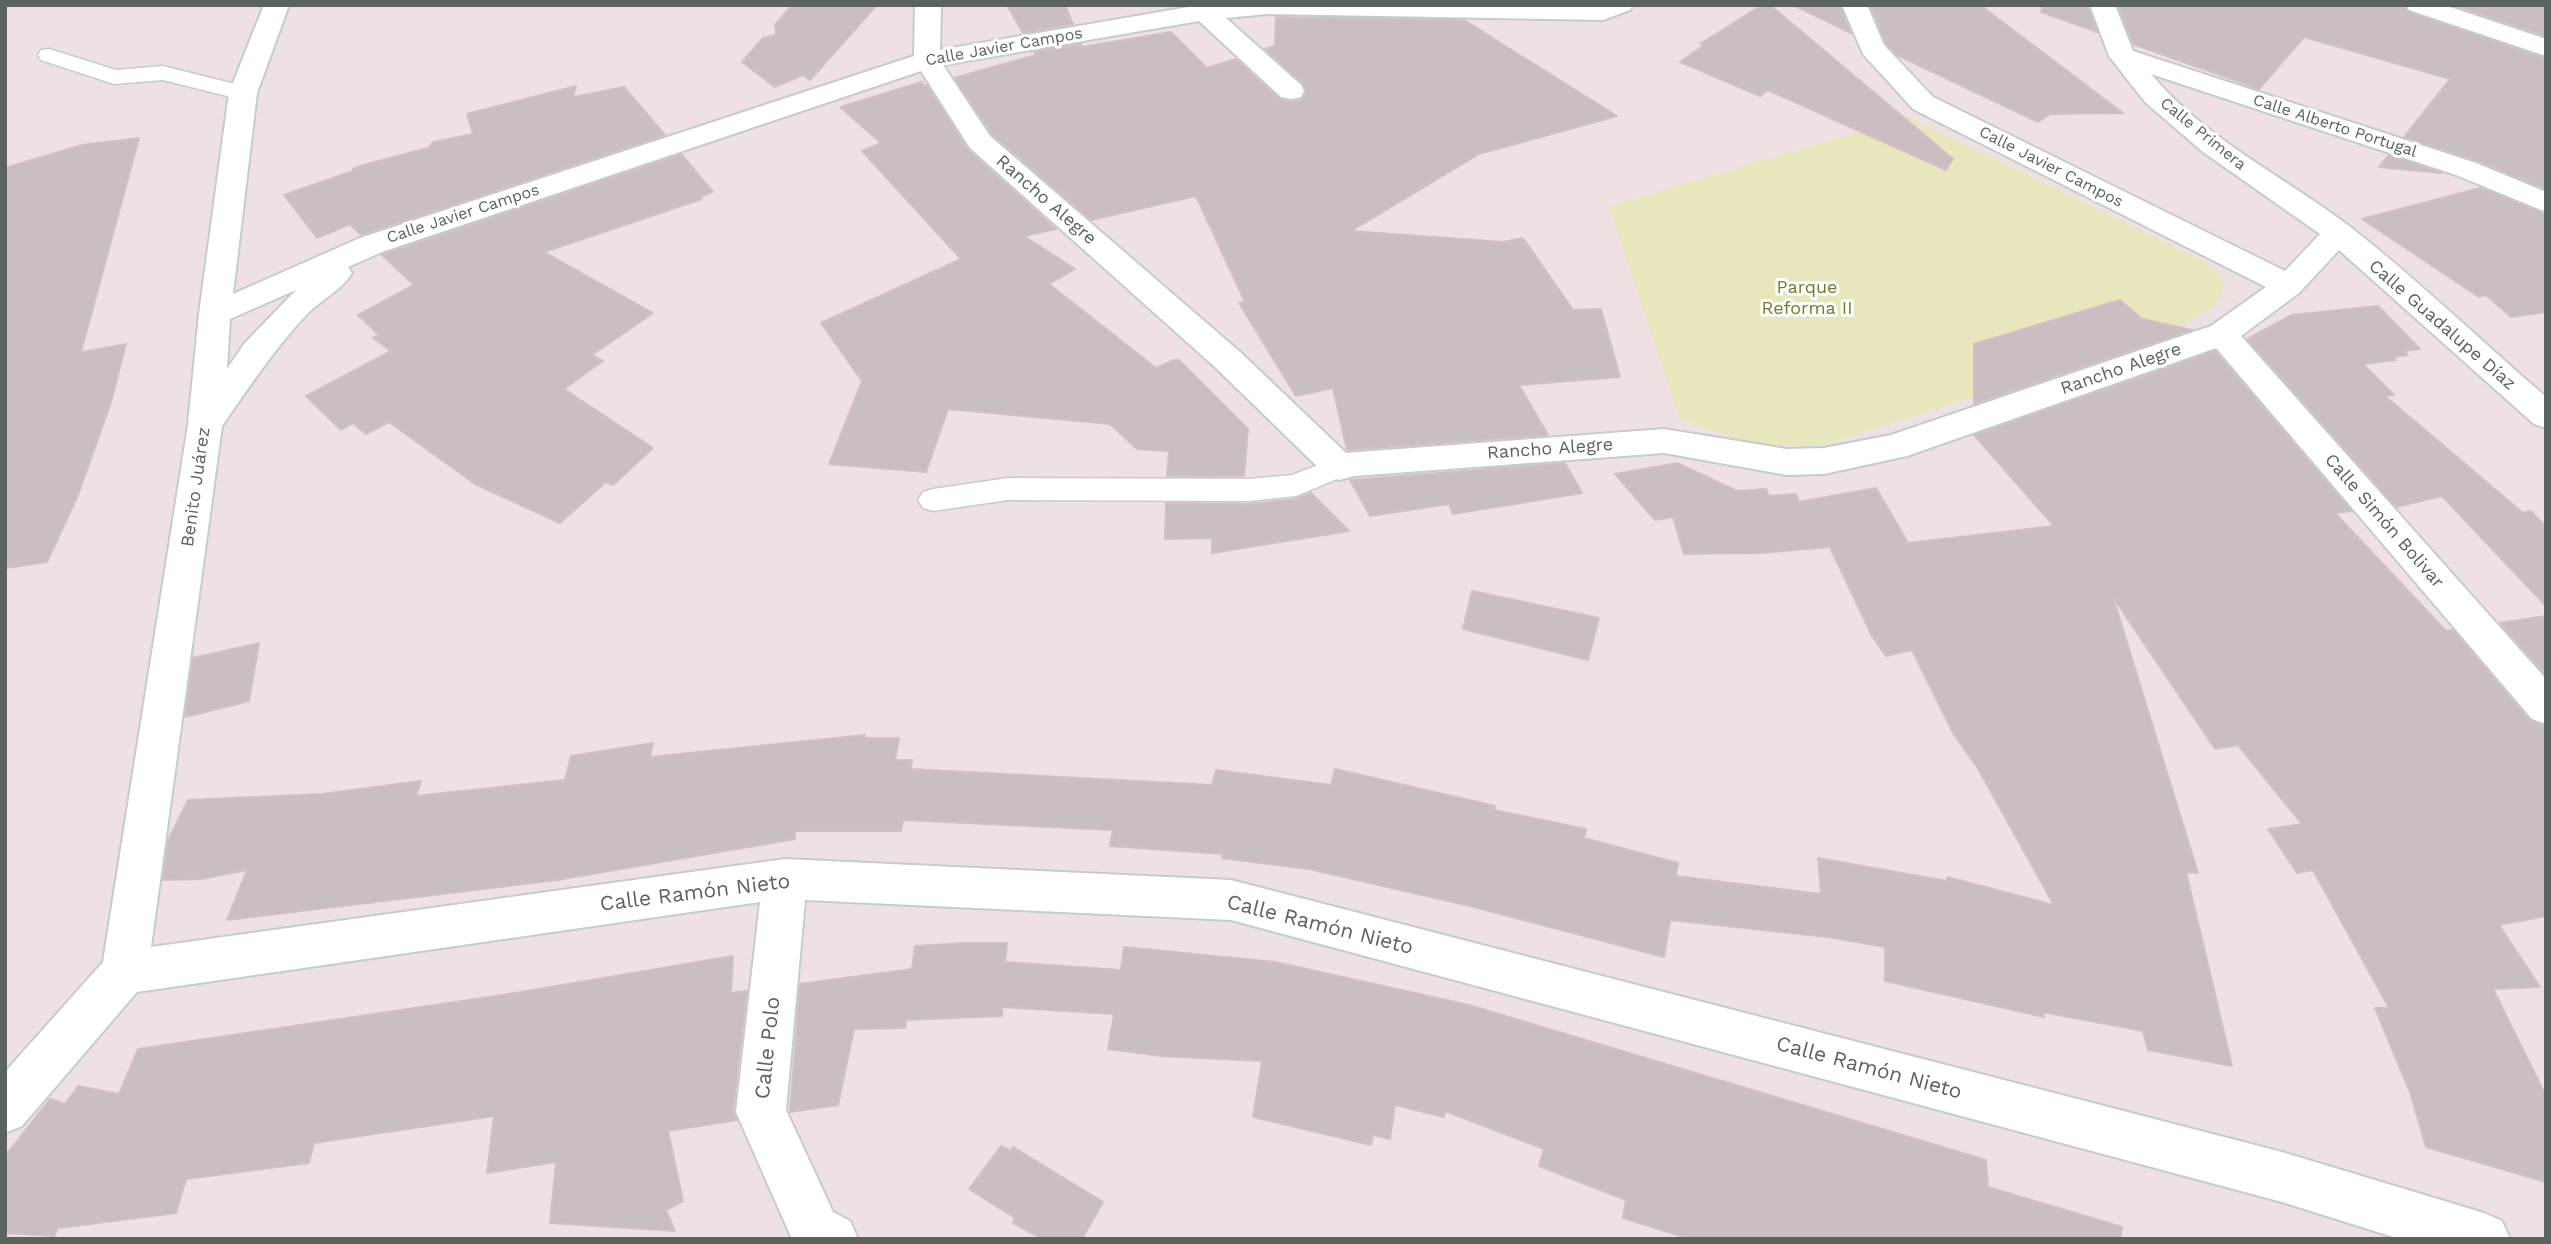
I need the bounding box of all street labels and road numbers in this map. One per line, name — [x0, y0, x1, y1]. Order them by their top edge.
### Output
street label: Calle Javier Campos — [924, 24, 1084, 70]
street label: Calle Alberto Portugal — [2251, 90, 2419, 162]
street label: Calle Primera — [2156, 94, 2250, 174]
street label: Calle Javier Campos — [1976, 122, 2126, 212]
street label: Rancho Alegre — [991, 150, 1101, 250]
street label: Calle Javier Campos — [384, 180, 542, 248]
street label: Calle Guadalupe Díaz — [2364, 255, 2520, 395]
street label: Rancho Alegre — [2058, 338, 2184, 400]
street label: Benito Juárez — [177, 426, 215, 548]
street label: Rancho Alegre — [1486, 434, 1614, 464]
street label: Calle Simón Bolivar — [2320, 449, 2448, 593]
street label: Calle Ramón Nieto — [599, 869, 791, 917]
street label: Calle Ramón Nieto — [1224, 890, 1416, 960]
street label: Calle Polo — [750, 996, 786, 1100]
street label: Calle Ramón Nieto — [1773, 1031, 1965, 1105]

